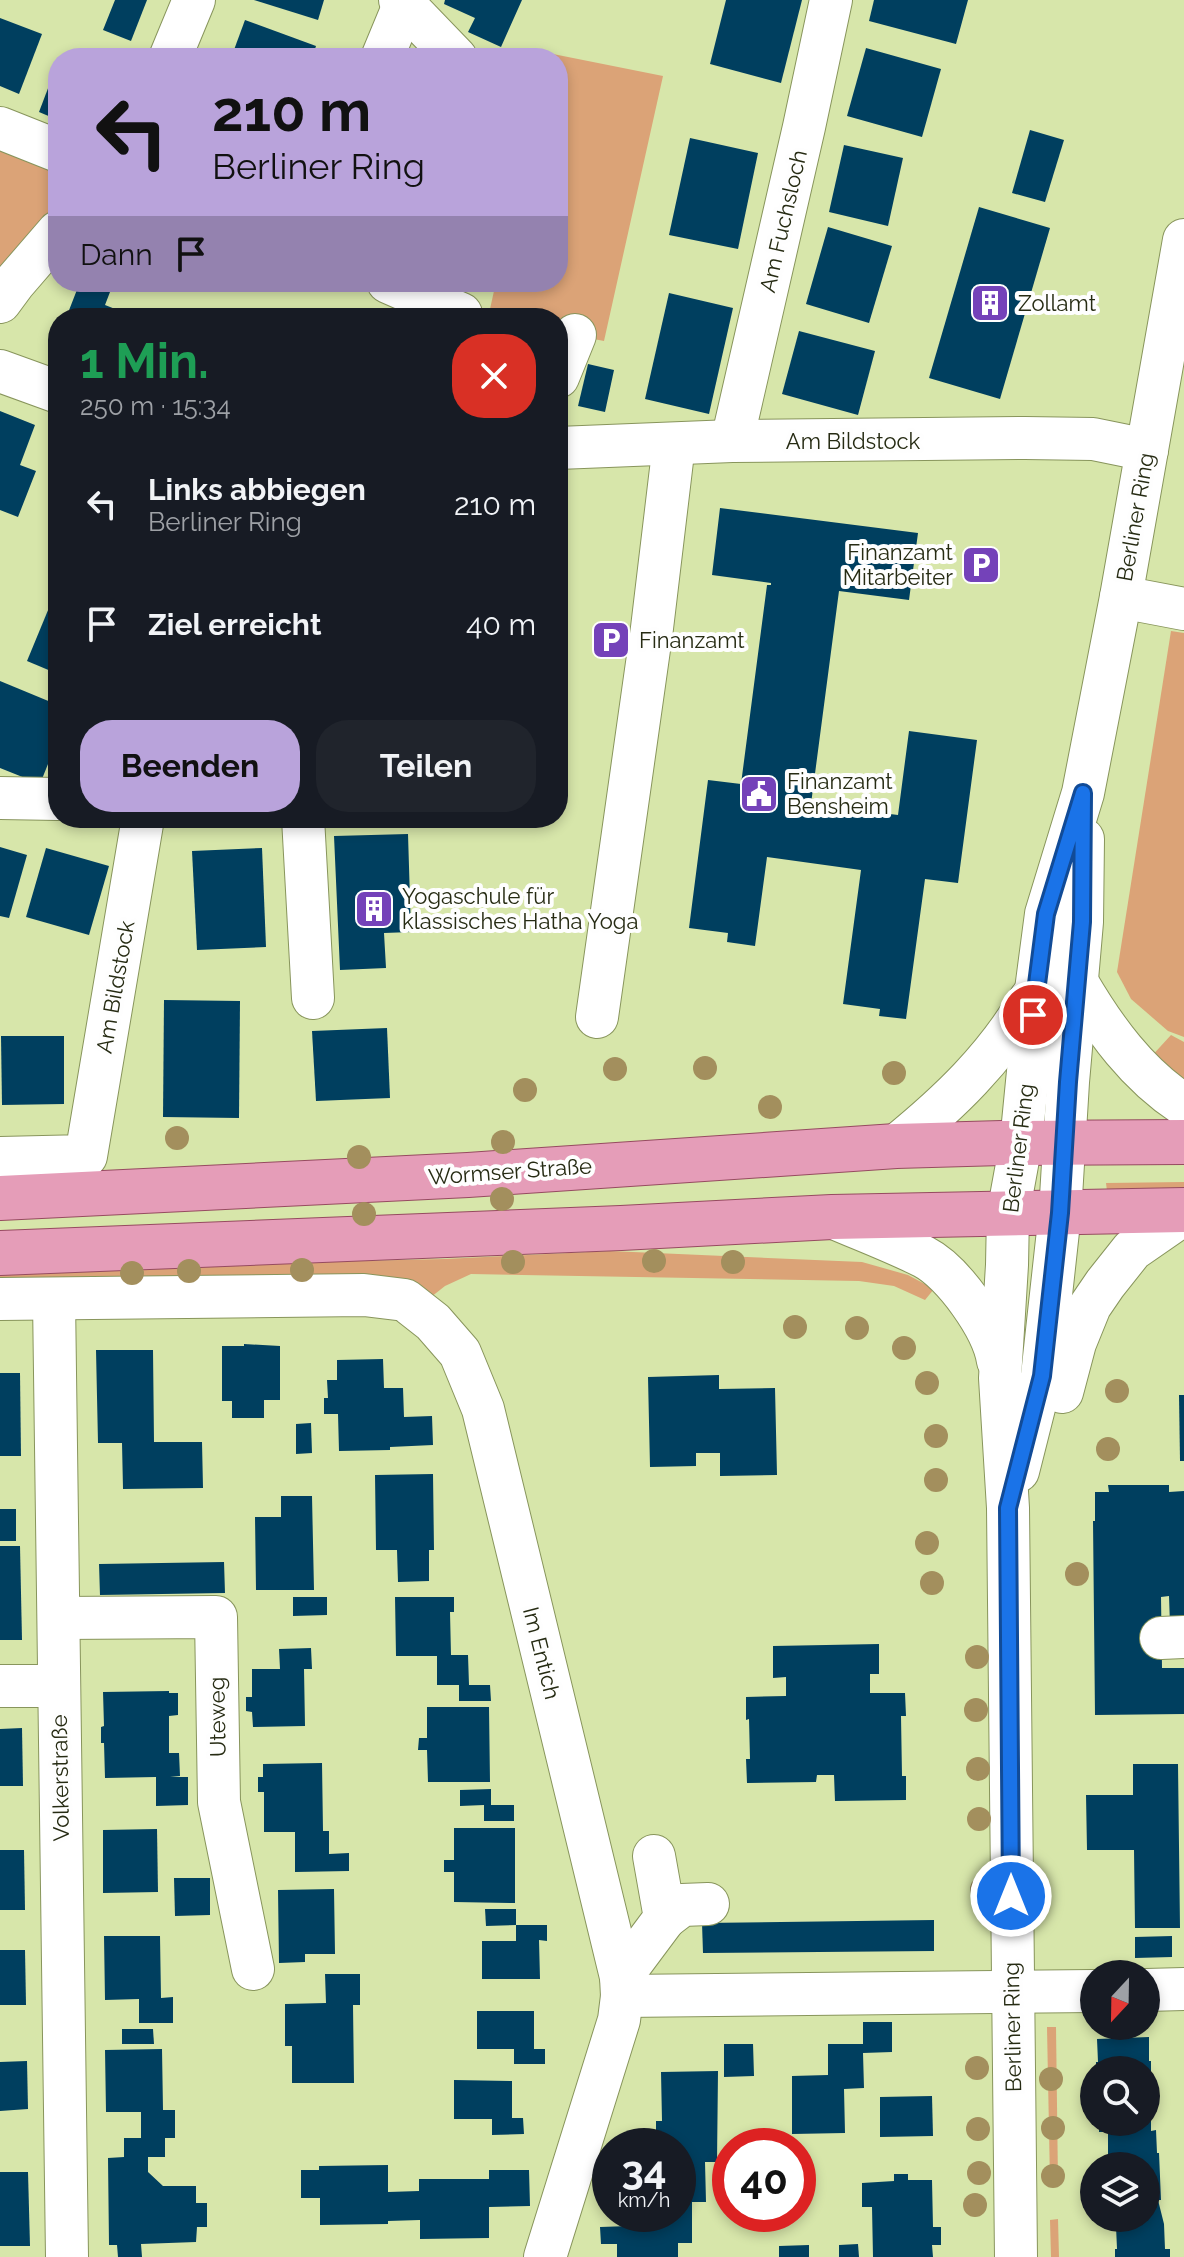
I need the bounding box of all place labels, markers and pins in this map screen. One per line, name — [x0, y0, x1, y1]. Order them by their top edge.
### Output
building icon: Zollamt — [969, 282, 1011, 324]
place label: Zollamt — [1018, 290, 1097, 316]
place label: Finanzamt Mitarbeiter — [843, 539, 954, 590]
parking icon: Finanzamt Mitarbeiter — [960, 544, 1002, 586]
parking icon: Finanzamt — [590, 619, 632, 661]
place label: Finanzamt — [639, 627, 745, 653]
place label: Finanzamt Bensheim — [787, 768, 893, 819]
public building icon: Finanzamt Bensheim — [738, 773, 780, 815]
place label: Yogaschule für klassisches Hatha Yoga — [402, 883, 638, 934]
building icon: Yogaschule für klassisches Hatha Yoga — [353, 888, 395, 930]
pin — [999, 981, 1067, 1049]

